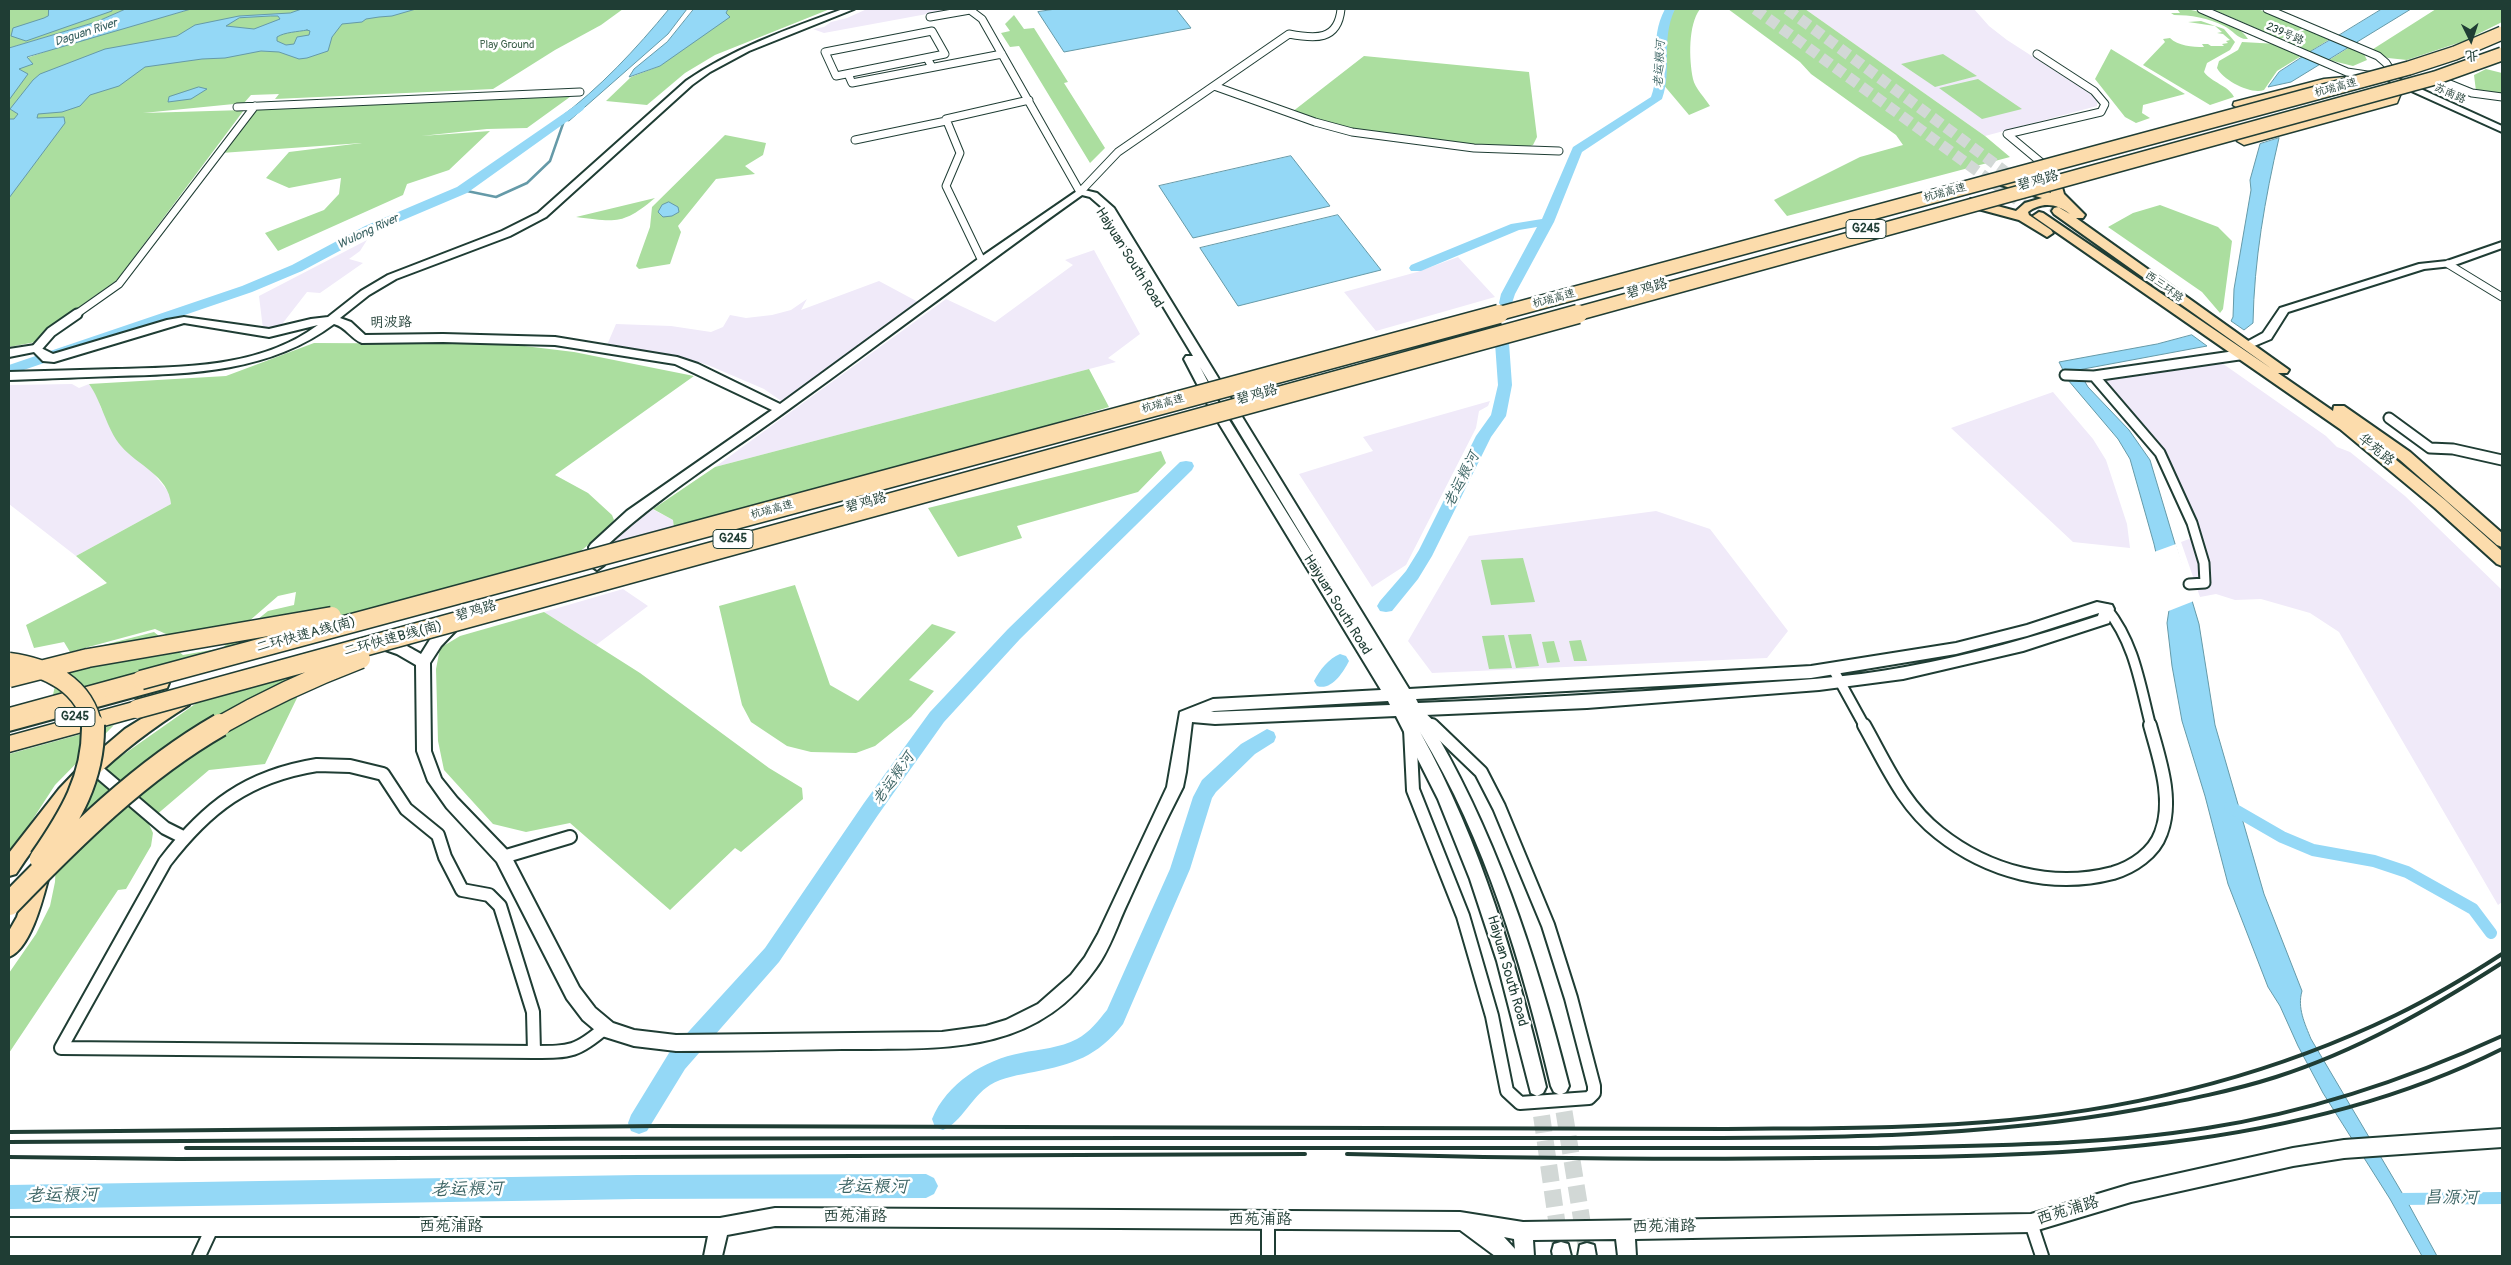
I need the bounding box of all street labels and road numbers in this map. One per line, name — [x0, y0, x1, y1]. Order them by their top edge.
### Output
street label: 239号路 — [2264, 20, 2306, 48]
street label: 杭瑞高速 — [2313, 76, 2359, 100]
street label: 苏南路 — [2432, 81, 2468, 107]
street label: 碧鸡路 — [2016, 167, 2060, 195]
street label: 杭瑞高速 — [1922, 181, 1968, 205]
street label: Haiyuan South Road — [1091, 205, 1167, 311]
road number: G245 — [1846, 220, 1886, 238]
street label: 西三环路 — [2142, 269, 2186, 305]
street label: 碧鸡路 — [1625, 275, 1669, 303]
street label: 杭瑞高速 — [1531, 287, 1577, 311]
street label: 明波路 — [370, 314, 412, 332]
street label: 碧鸡路 — [1235, 381, 1279, 409]
street label: 杭瑞高速 — [1140, 392, 1186, 416]
street label: 华苑路 — [2354, 430, 2398, 470]
street label: 碧鸡路 — [844, 489, 888, 517]
street label: 杭瑞高速 — [749, 498, 795, 522]
road number: G245 — [713, 530, 753, 548]
street label: Haiyuan South Road — [1299, 552, 1375, 658]
street label: 碧鸡路 — [453, 597, 499, 625]
street label: 二环快速A线(南) — [254, 614, 358, 656]
street label: 二环快速B线(南) — [342, 618, 444, 660]
road number: G245 — [55, 708, 95, 726]
street label: Haiyuan South Road — [1483, 913, 1531, 1029]
street label: 西苑浦路 — [2035, 1192, 2101, 1230]
street label: 西苑浦路 — [823, 1207, 887, 1227]
street label: 西苑浦路 — [1228, 1210, 1292, 1230]
street label: 西苑浦路 — [419, 1217, 483, 1237]
street label: 西苑浦路 — [1632, 1217, 1696, 1237]

